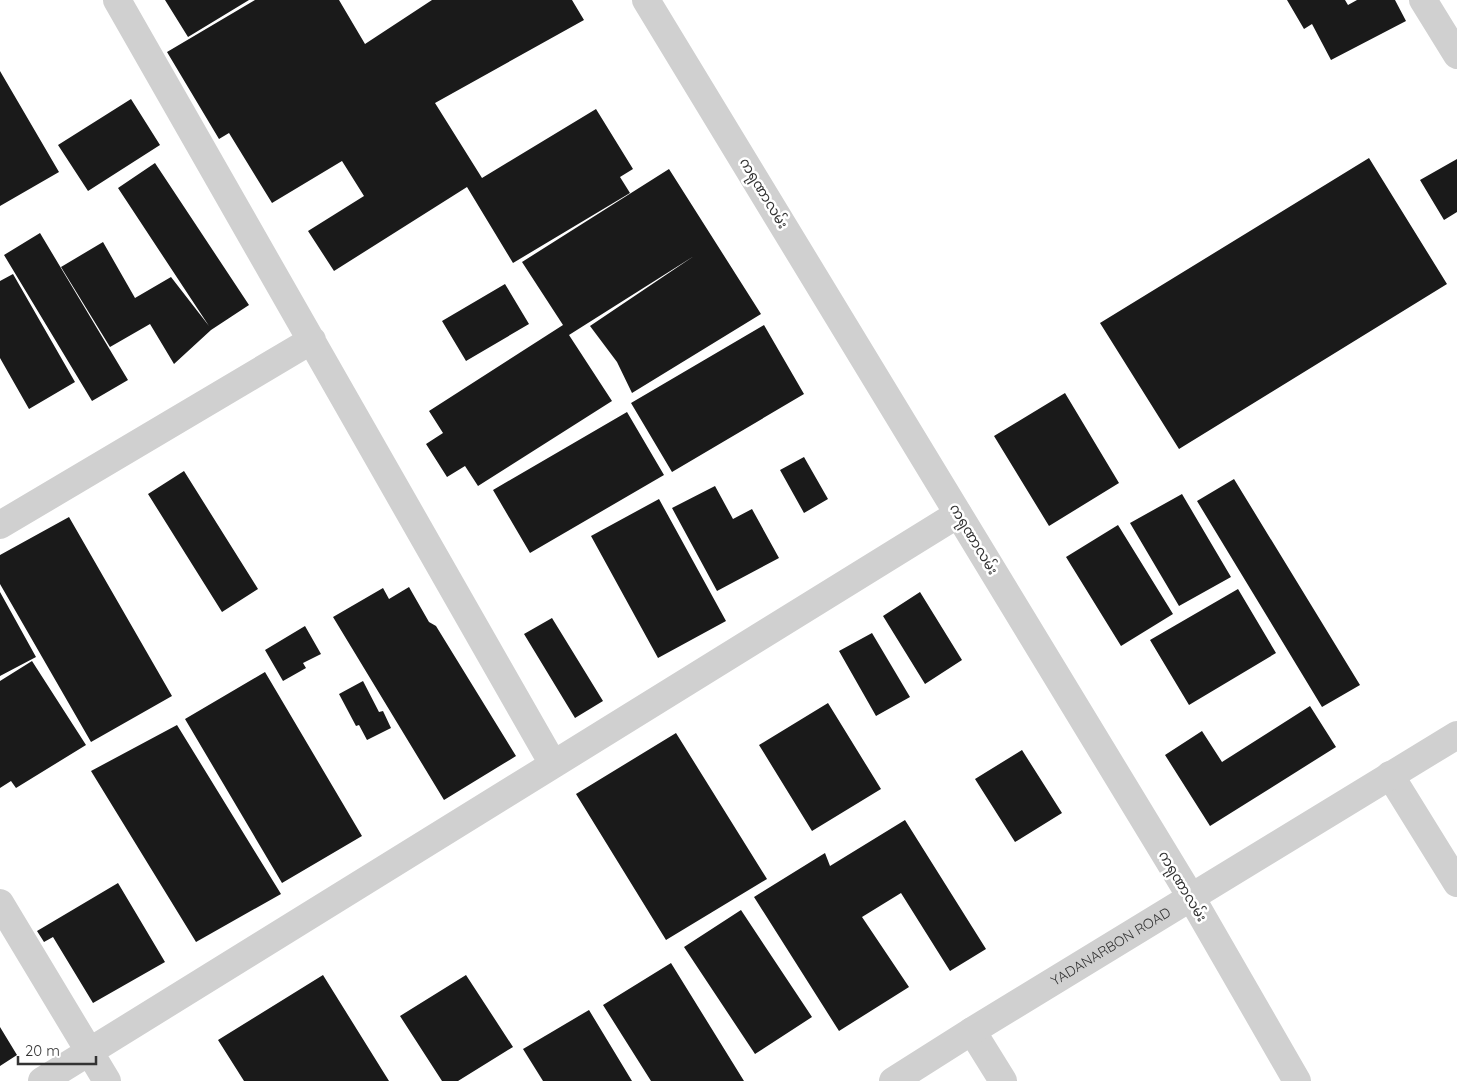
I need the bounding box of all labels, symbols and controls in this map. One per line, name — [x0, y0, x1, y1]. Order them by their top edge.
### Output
street label: ကရုဏာလမ်း — [733, 154, 793, 233]
street label: ကရုဏာလမ်း — [943, 500, 1003, 579]
street label: ကရုဏာလမ်း — [1152, 847, 1212, 926]
street label: YADANARBON ROAD — [1048, 903, 1174, 990]
scale bar — [18, 1034, 95, 1066]
text: 20 m — [25, 1041, 60, 1060]

